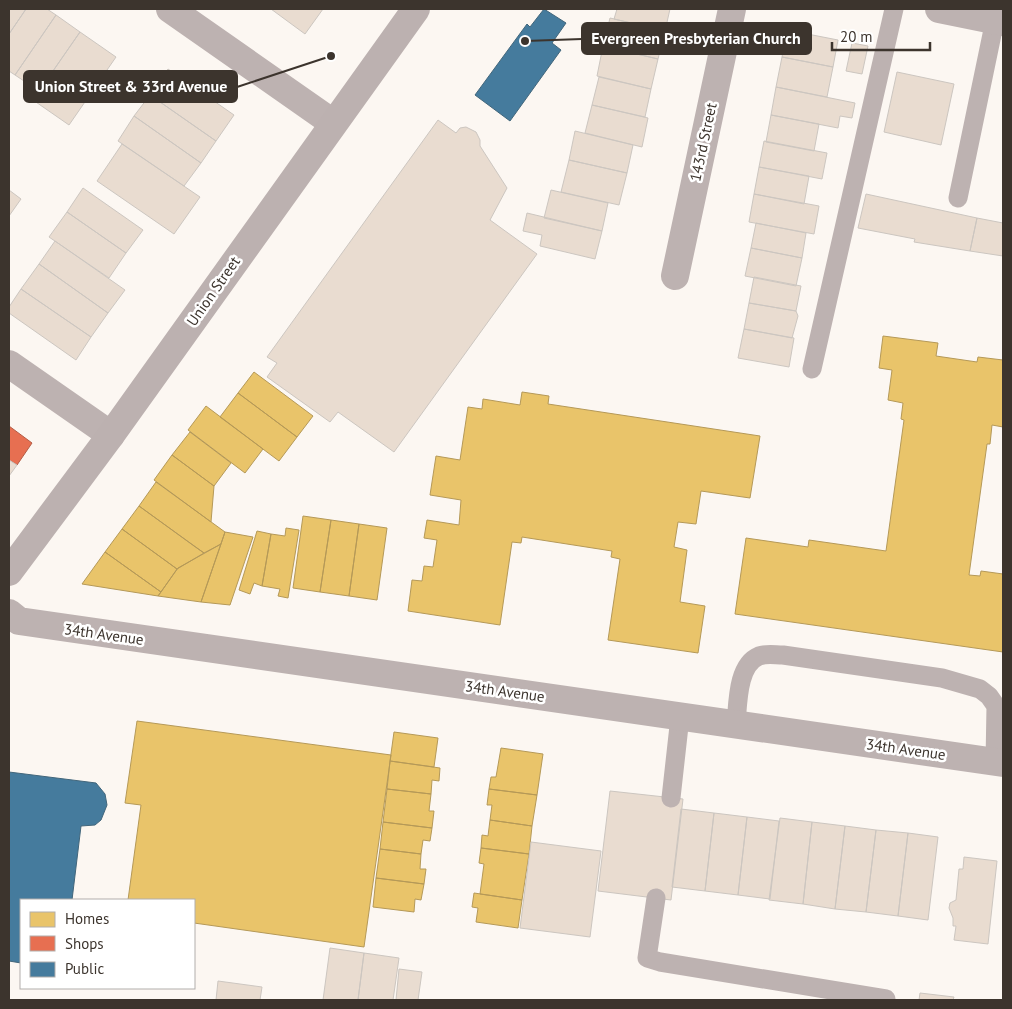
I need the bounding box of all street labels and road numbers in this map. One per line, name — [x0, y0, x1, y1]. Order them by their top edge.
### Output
street label: 143rd Street — [685, 101, 721, 183]
street label: Union Street — [182, 253, 244, 329]
street label: 34th Avenue — [63, 619, 145, 649]
street label: 34th Avenue — [464, 676, 546, 706]
street label: 34th Avenue — [865, 734, 947, 764]

